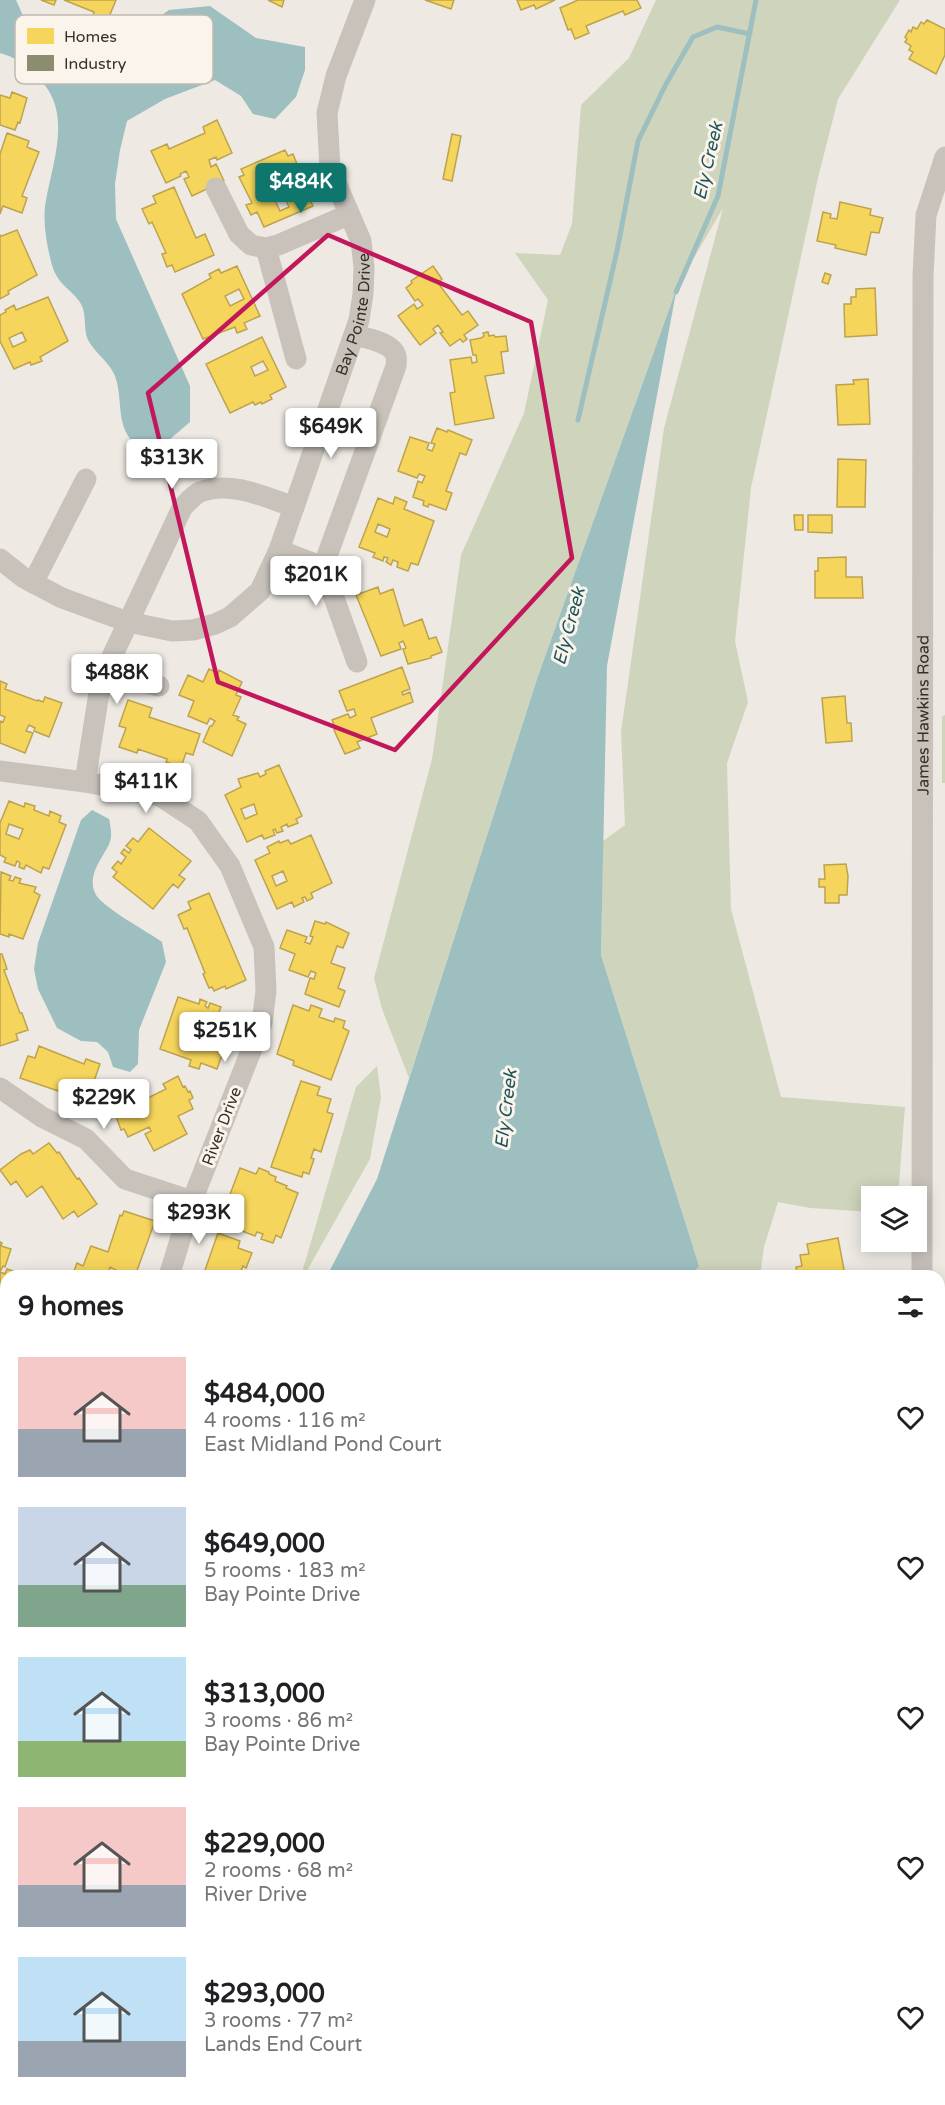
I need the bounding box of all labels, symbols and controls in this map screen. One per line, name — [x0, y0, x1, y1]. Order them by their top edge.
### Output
legend — [15, 15, 213, 84]
text: Homes — [64, 27, 117, 47]
text: Industry — [64, 54, 127, 74]
water label: Ely Creek — [688, 119, 728, 202]
pin: $484K — [259, 163, 343, 214]
text: $484K — [269, 170, 333, 194]
street label: Bay Pointe Drive — [331, 252, 375, 378]
pin: $649K — [289, 408, 373, 459]
text: $649K — [299, 415, 363, 439]
pin: $313K — [130, 439, 214, 490]
text: $313K — [140, 446, 204, 470]
pin: $201K — [274, 556, 358, 607]
text: $201K — [284, 563, 348, 587]
water label: Ely Creek — [548, 584, 590, 667]
street label: James Hawkins Road — [913, 635, 934, 795]
pin: $488K — [75, 654, 159, 705]
text: $488K — [85, 661, 149, 685]
pin: $411K — [104, 763, 188, 814]
text: $411K — [114, 770, 178, 794]
pin: $251K — [183, 1012, 267, 1063]
text: $251K — [193, 1019, 257, 1043]
water label: Ely Creek — [490, 1067, 522, 1150]
pin: $229K — [62, 1079, 146, 1130]
street label: River Drive — [198, 1084, 246, 1168]
text: $229K — [72, 1086, 136, 1110]
map controls — [861, 1186, 927, 1252]
button: layers — [861, 1186, 927, 1252]
pin: $293K — [157, 1194, 241, 1245]
text: $293K — [167, 1201, 231, 1225]
icon: filters — [894, 1290, 927, 1323]
text: 9 homes — [18, 1291, 124, 1322]
text: $484,000 — [204, 1378, 325, 1409]
icon: home — [66, 1381, 138, 1453]
icon: heart — [894, 1401, 927, 1434]
text: 4 rooms · 116 m² — [204, 1409, 366, 1433]
text: East Midland Pond Court — [204, 1433, 442, 1457]
text: $649,000 — [204, 1528, 325, 1559]
icon: home — [66, 1531, 138, 1603]
icon: heart — [894, 1551, 927, 1584]
text: 5 rooms · 183 m² — [204, 1559, 366, 1583]
text: Bay Pointe Drive — [204, 1583, 360, 1607]
text: $313,000 — [204, 1678, 325, 1709]
icon: home — [66, 1681, 138, 1753]
icon: heart — [894, 1701, 927, 1734]
text: 3 rooms · 86 m² — [204, 1709, 353, 1733]
text: Bay Pointe Drive — [204, 1733, 360, 1757]
text: $229,000 — [204, 1828, 325, 1859]
icon: home — [66, 1831, 138, 1903]
icon: heart — [894, 1851, 927, 1884]
text: 2 rooms · 68 m² — [204, 1859, 353, 1883]
text: River Drive — [204, 1883, 307, 1907]
text: $293,000 — [204, 1978, 325, 2009]
icon: home — [66, 1981, 138, 2053]
icon: heart — [894, 2001, 927, 2034]
text: 3 rooms · 77 m² — [204, 2009, 353, 2033]
text: Lands End Court — [204, 2033, 362, 2057]

